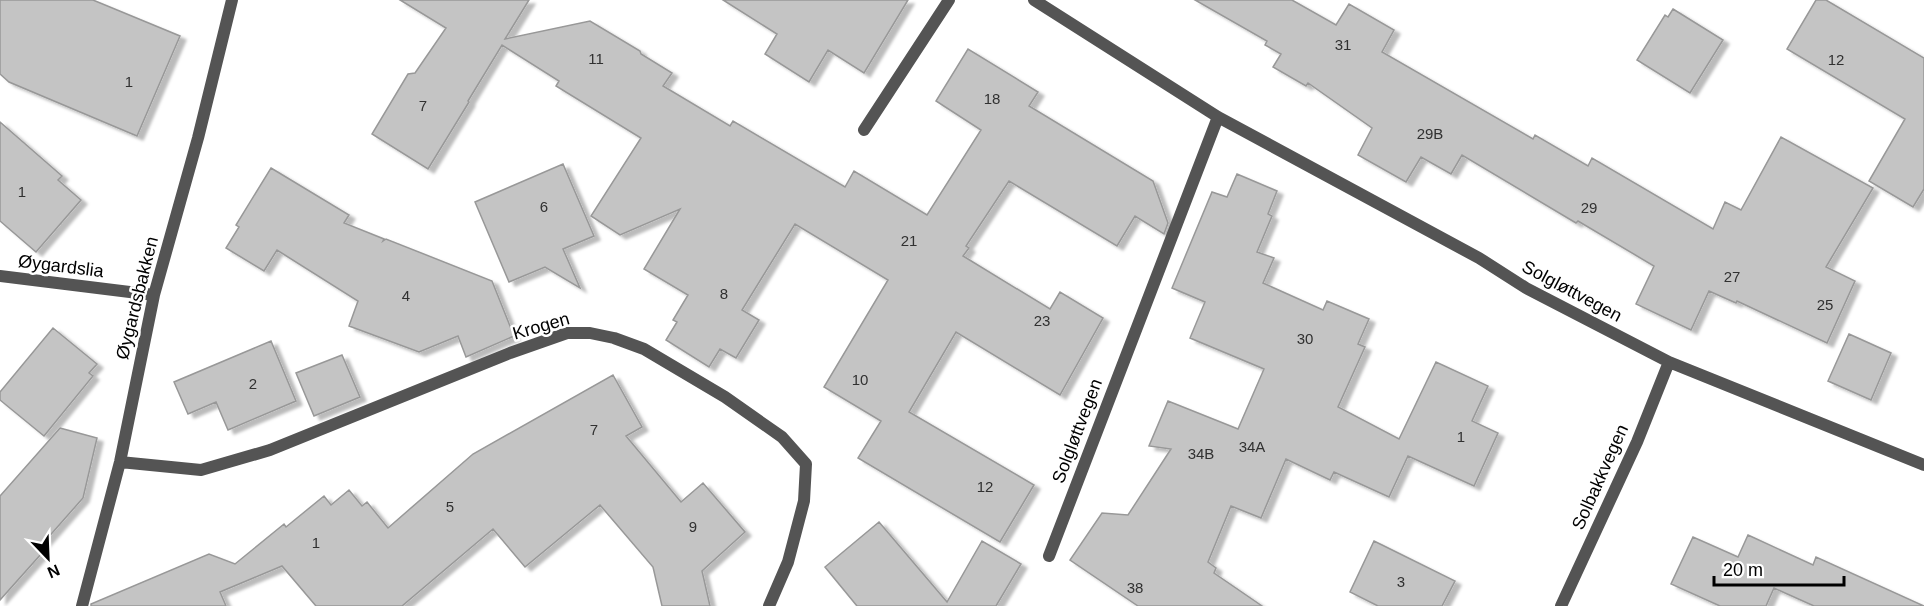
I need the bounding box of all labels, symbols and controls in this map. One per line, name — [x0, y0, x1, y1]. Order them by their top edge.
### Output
house number: 31 — [1335, 36, 1351, 53]
house number: 11 — [588, 50, 604, 67]
house number: 12 — [1828, 51, 1844, 68]
house number: 1 — [125, 73, 133, 90]
house number: 18 — [984, 90, 1000, 107]
house number: 7 — [419, 97, 427, 114]
house number: 29B — [1417, 125, 1443, 142]
house number: 1 — [18, 183, 26, 200]
house number: 6 — [540, 198, 548, 215]
house number: 29 — [1581, 199, 1597, 216]
house number: 21 — [901, 232, 917, 249]
street label: Øygardsbakken — [112, 234, 162, 362]
street label: Øygardslia — [17, 251, 106, 281]
street label: Solgløttvegen — [1519, 256, 1625, 326]
house number: 27 — [1724, 268, 1740, 285]
house number: 8 — [720, 285, 728, 302]
house number: 4 — [402, 287, 410, 304]
house number: 25 — [1817, 296, 1833, 313]
street label: Krogen — [510, 308, 572, 344]
house number: 23 — [1034, 312, 1050, 329]
house number: 30 — [1297, 330, 1313, 347]
house number: 10 — [852, 371, 868, 388]
house number: 2 — [249, 375, 257, 392]
street label: Solgløttvegen — [1048, 376, 1106, 486]
house number: 7 — [590, 421, 598, 438]
street label: Solbakkvegen — [1568, 421, 1632, 533]
house number: 1 — [1457, 428, 1465, 445]
house number: 34A — [1239, 438, 1265, 455]
house number: 34B — [1188, 445, 1214, 462]
house number: 12 — [977, 478, 993, 495]
house number: 5 — [446, 498, 454, 515]
house number: 9 — [689, 518, 697, 535]
north arrow — [18, 528, 78, 588]
house number: 1 — [312, 534, 320, 551]
scale bar — [1714, 549, 1844, 587]
text: 20 m — [1723, 560, 1763, 580]
text: N — [45, 561, 62, 581]
house number: 3 — [1397, 573, 1405, 590]
house number: 38 — [1127, 579, 1143, 596]

